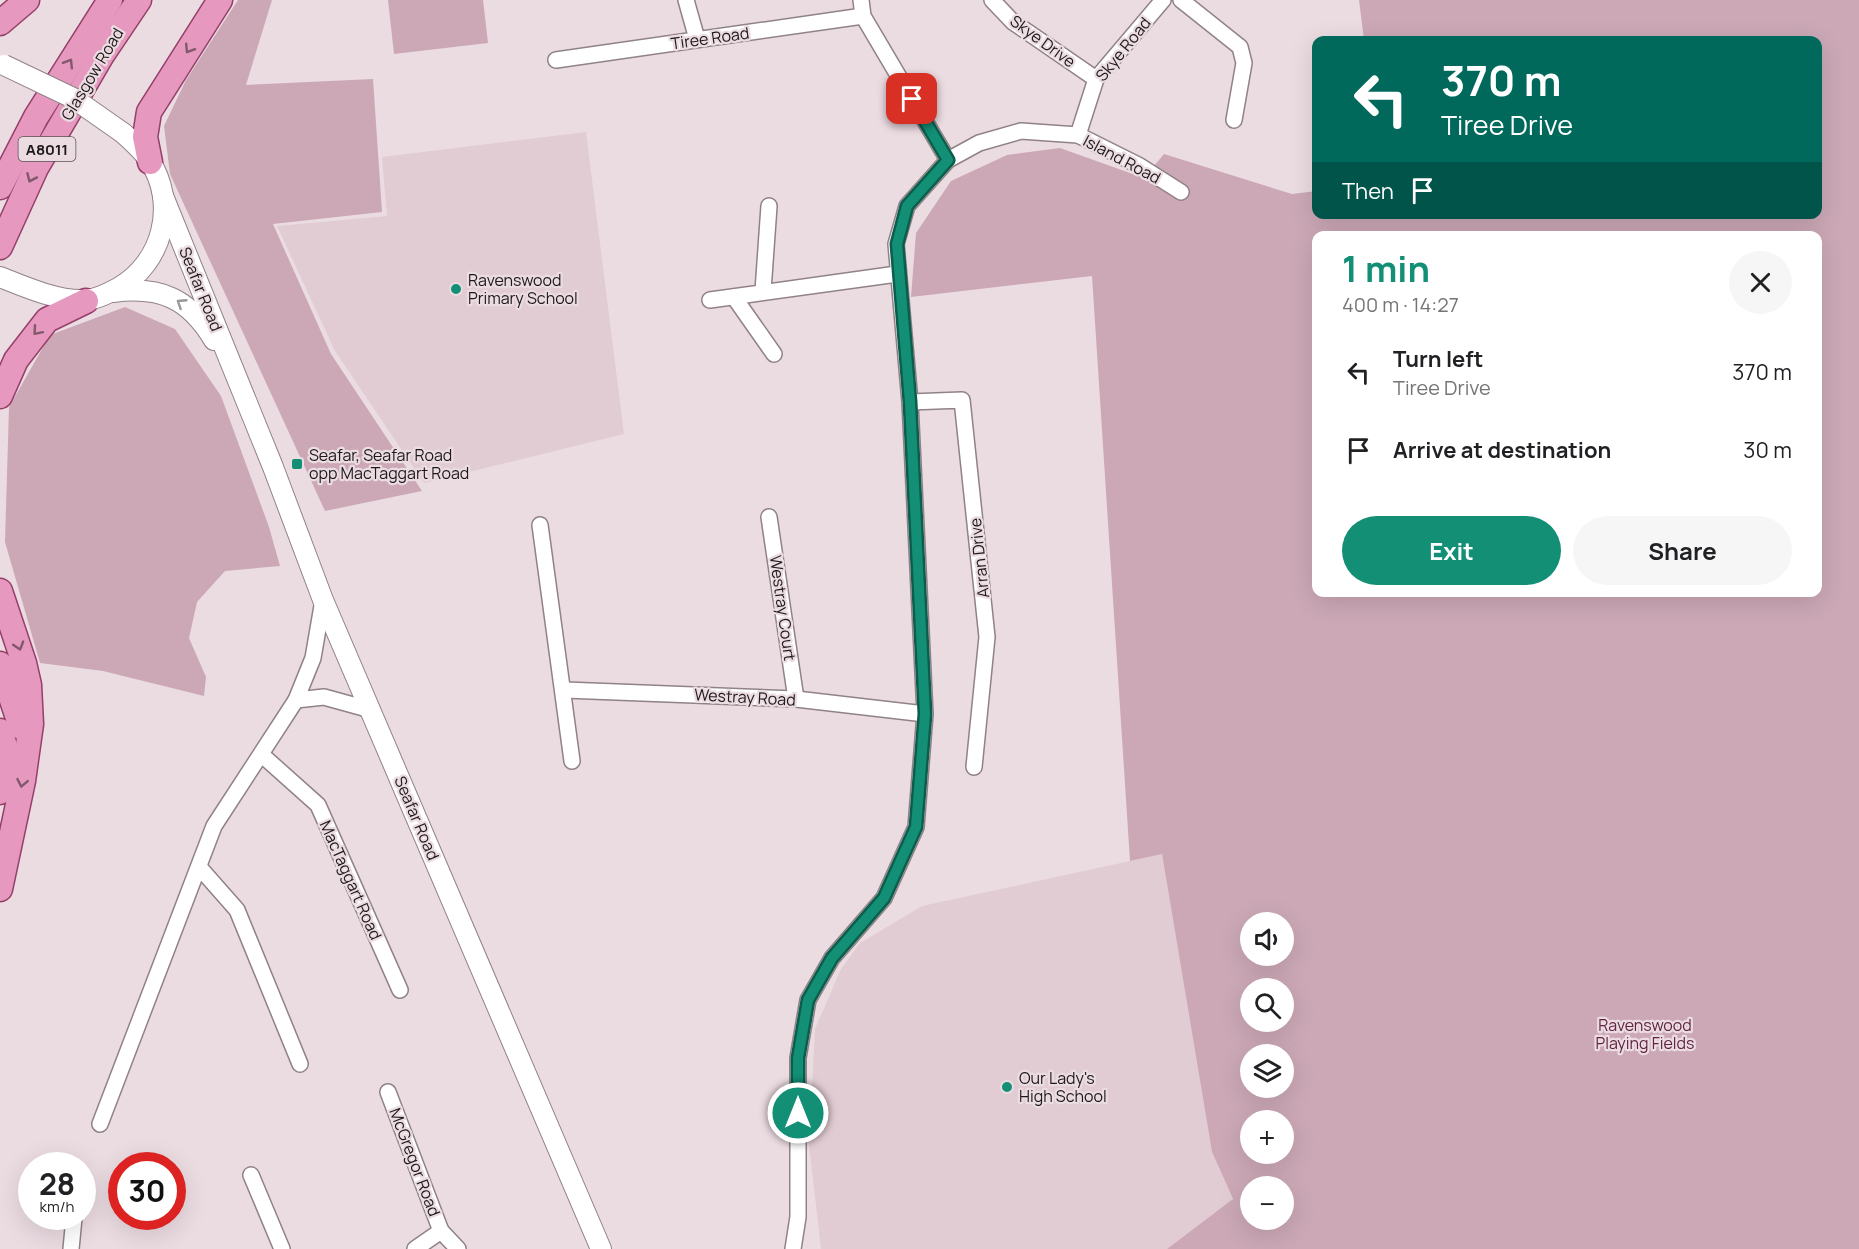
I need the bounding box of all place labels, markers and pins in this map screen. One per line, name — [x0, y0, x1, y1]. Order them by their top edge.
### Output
pin — [886, 73, 937, 124]
place label: Ravenswood Primary School — [468, 269, 578, 309]
marker: Ravenswood Primary School — [449, 282, 463, 296]
place label: Seafar, Seafar Road opp MacTaggart Road — [309, 444, 469, 484]
marker: Seafar, Seafar Road opp MacTaggart Road — [290, 457, 304, 471]
place label: Our Lady's High School — [1019, 1067, 1107, 1107]
marker: Our Lady's High School — [1000, 1080, 1014, 1094]

